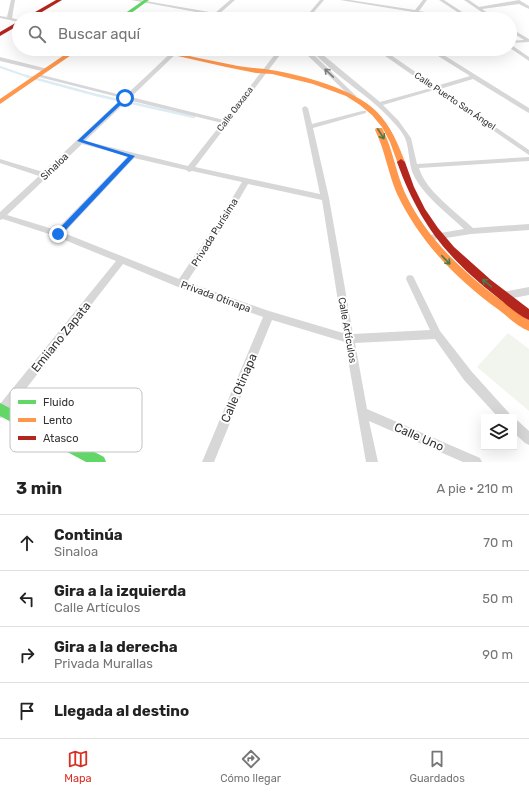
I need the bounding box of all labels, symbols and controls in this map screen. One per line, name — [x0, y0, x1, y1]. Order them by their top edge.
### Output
search box — [12, 12, 517, 56]
icon: search — [26, 23, 48, 45]
text: Buscar aquí — [58, 25, 140, 43]
one-way arrow — [324, 68, 334, 78]
street label: Calle Puerto San Ángel — [413, 69, 498, 132]
street label: Calle Oaxaca — [215, 85, 255, 133]
route start — [116, 89, 134, 107]
one-way arrow — [377, 128, 385, 140]
street label: Sinaloa — [38, 151, 71, 183]
street label: Privada Purísima — [189, 196, 241, 269]
route end — [49, 225, 67, 243]
one-way arrow — [441, 255, 451, 265]
street label: Privada Otinapa — [179, 279, 252, 315]
one-way arrow — [481, 279, 492, 288]
street label: Calle Artículos — [335, 296, 359, 364]
street label: Emiiano Zapata — [28, 299, 94, 375]
street label: Calle Otinapa — [218, 351, 260, 425]
legend — [10, 388, 142, 452]
text: Fluido — [43, 396, 74, 409]
text: Lento — [43, 414, 72, 427]
map controls — [481, 414, 517, 450]
button: layers — [481, 414, 517, 450]
street label: Calle Uno — [392, 420, 446, 454]
text: Atasco — [43, 432, 78, 445]
text: 3 min — [16, 478, 62, 498]
text: A pie · 210 m — [436, 481, 513, 496]
text: Continúa — [54, 526, 123, 544]
icon: ahead — [16, 532, 38, 554]
text: 70 m — [483, 535, 513, 550]
text: Sinaloa — [54, 544, 98, 559]
text: Gira a la izquierda — [54, 582, 186, 600]
icon: left — [16, 588, 38, 610]
text: 50 m — [482, 591, 513, 606]
text: Calle Artículos — [54, 600, 140, 615]
text: Gira a la derecha — [54, 638, 178, 656]
icon: right — [16, 644, 38, 666]
text: 90 m — [482, 647, 513, 662]
text: Privada Murallas — [54, 656, 153, 671]
icon: arrive — [16, 700, 38, 722]
text: Llegada al destino — [54, 702, 189, 720]
tab: Mapa — [64, 748, 92, 785]
tab: Cómo llegar — [220, 748, 281, 785]
tab: Guardados — [409, 748, 465, 785]

